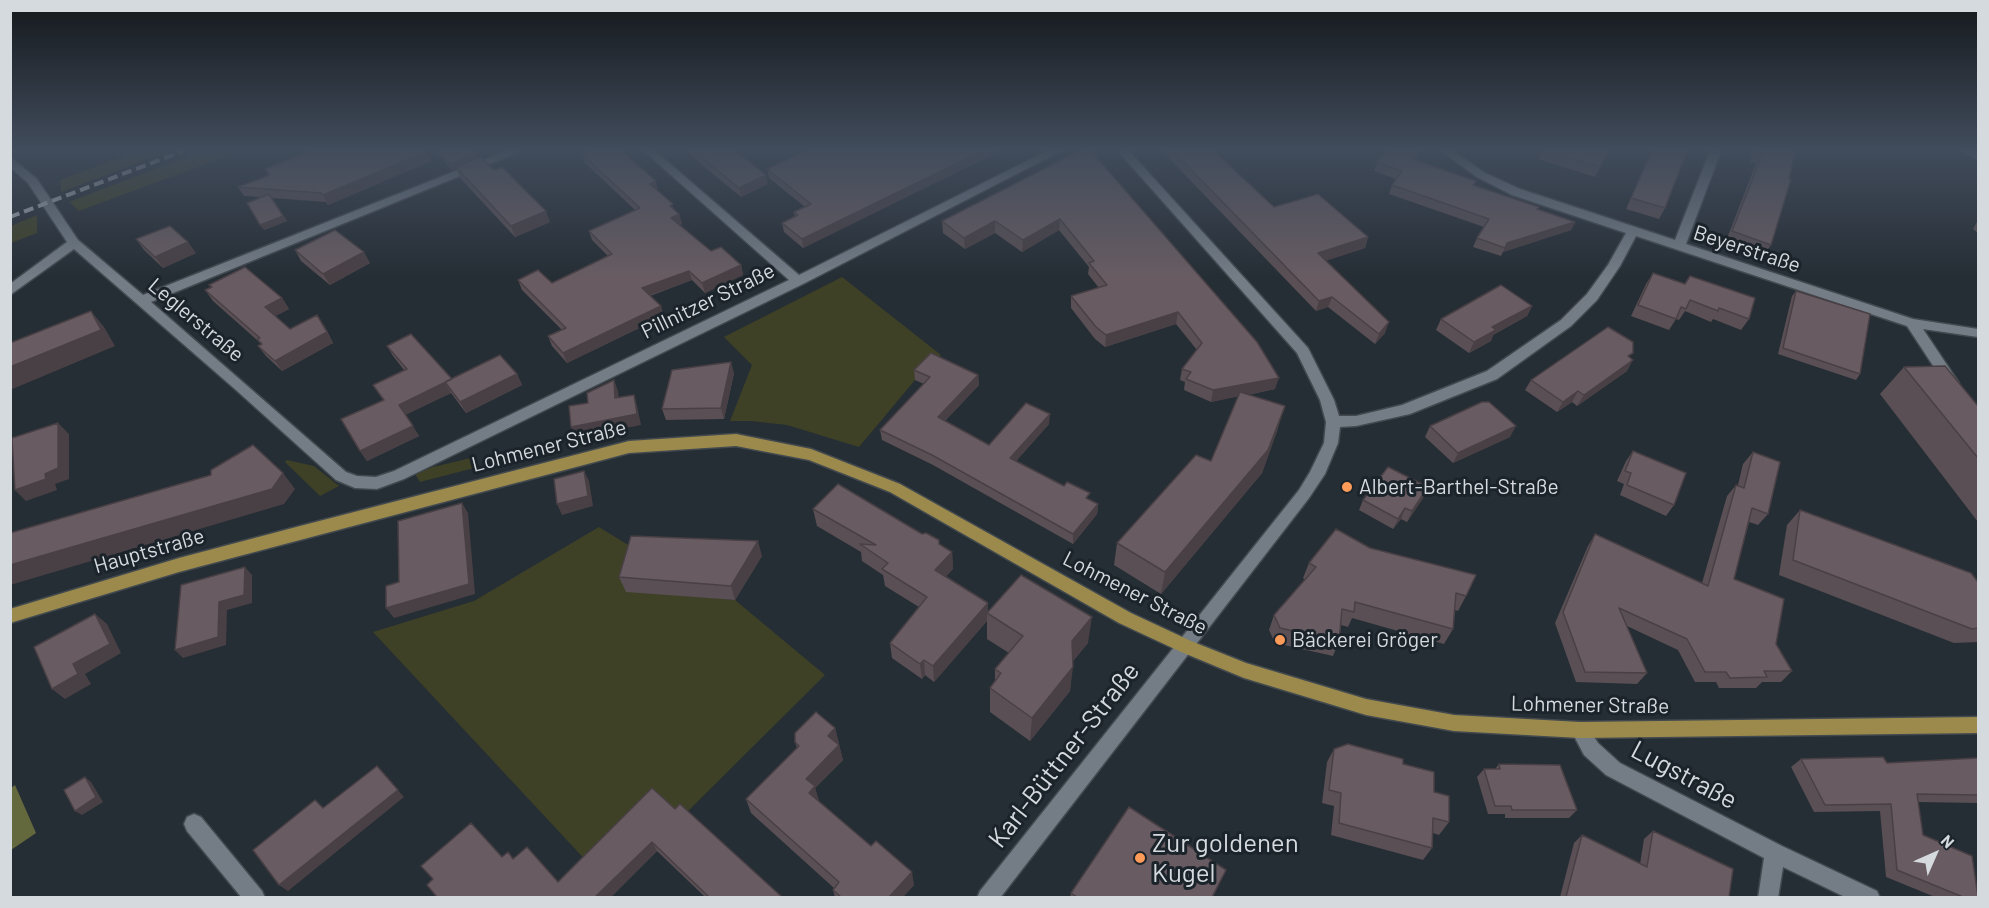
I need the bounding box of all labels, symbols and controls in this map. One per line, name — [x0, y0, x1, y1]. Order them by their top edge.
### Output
street label: Beyerstraße — [1690, 220, 1804, 278]
street label: Pillnitzer Straße — [637, 258, 779, 344]
street label: Leglerstraße — [143, 273, 249, 367]
street label: Lohmener Straße — [469, 415, 629, 477]
place label: Albert-Barthel-Straße — [1359, 474, 1559, 500]
marker: Albert-Barthel-Straße — [1340, 480, 1354, 494]
street label: Hauptstraße — [91, 523, 207, 579]
street label: Lohmener Straße — [1059, 546, 1211, 640]
place label: Bäckerei Gröger — [1292, 627, 1438, 653]
marker: Bäckerei Gröger — [1273, 633, 1287, 647]
street label: Karl-Büttner-Straße — [982, 656, 1146, 854]
street label: Lohmener Straße — [1511, 691, 1669, 719]
street label: Lugstraße — [1626, 734, 1742, 816]
north arrow — [1905, 824, 1965, 884]
place label: Zur goldenen Kugel — [1152, 827, 1299, 888]
text: N — [1938, 830, 1959, 851]
marker: Zur goldenen Kugel — [1133, 851, 1147, 865]

